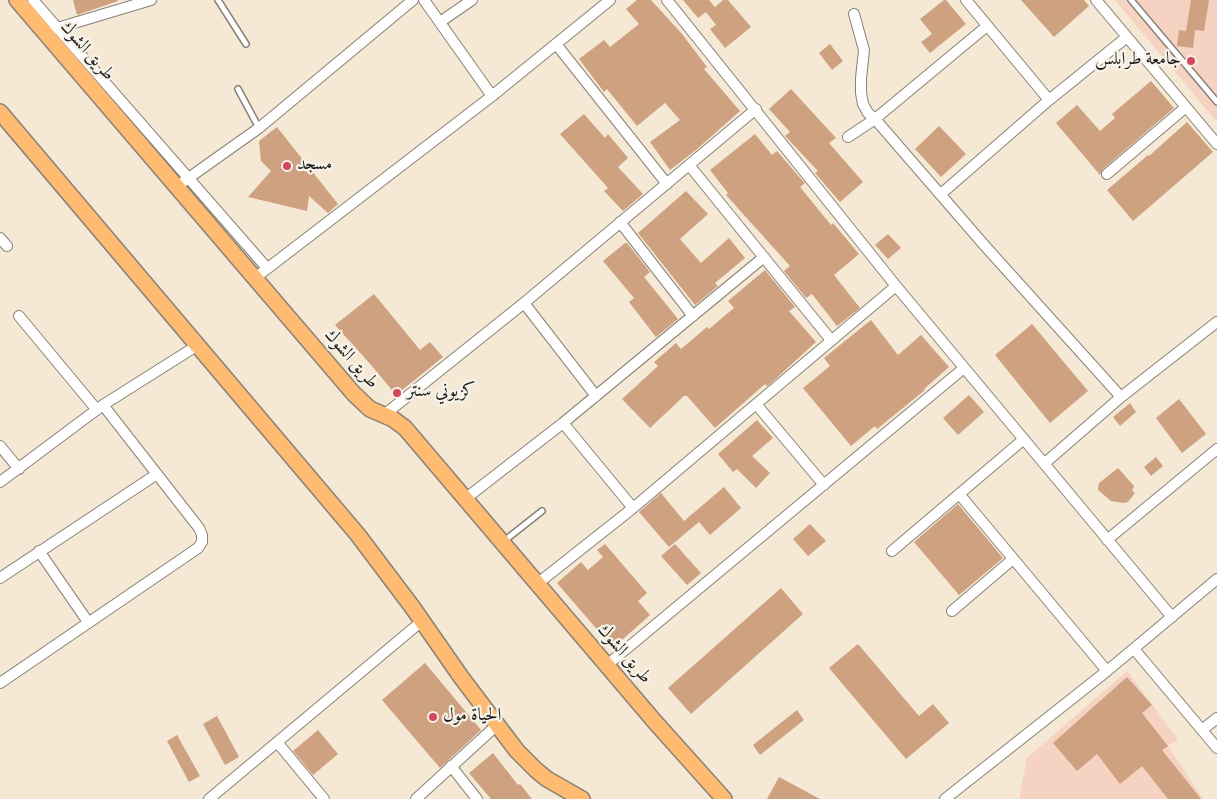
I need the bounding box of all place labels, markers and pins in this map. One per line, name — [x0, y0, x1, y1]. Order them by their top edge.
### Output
place label: جامعة طرابلس — [1095, 50, 1181, 72]
marker: جامعة طرابلس — [1185, 55, 1197, 67]
place label: مسجد — [297, 155, 332, 177]
marker: مسجد — [281, 160, 293, 172]
place label: كزيوني سنتر — [407, 382, 476, 404]
marker: كزيوني سنتر — [391, 387, 403, 399]
place label: الحياة مول — [443, 706, 501, 728]
marker: الحياة مول — [427, 711, 439, 723]

